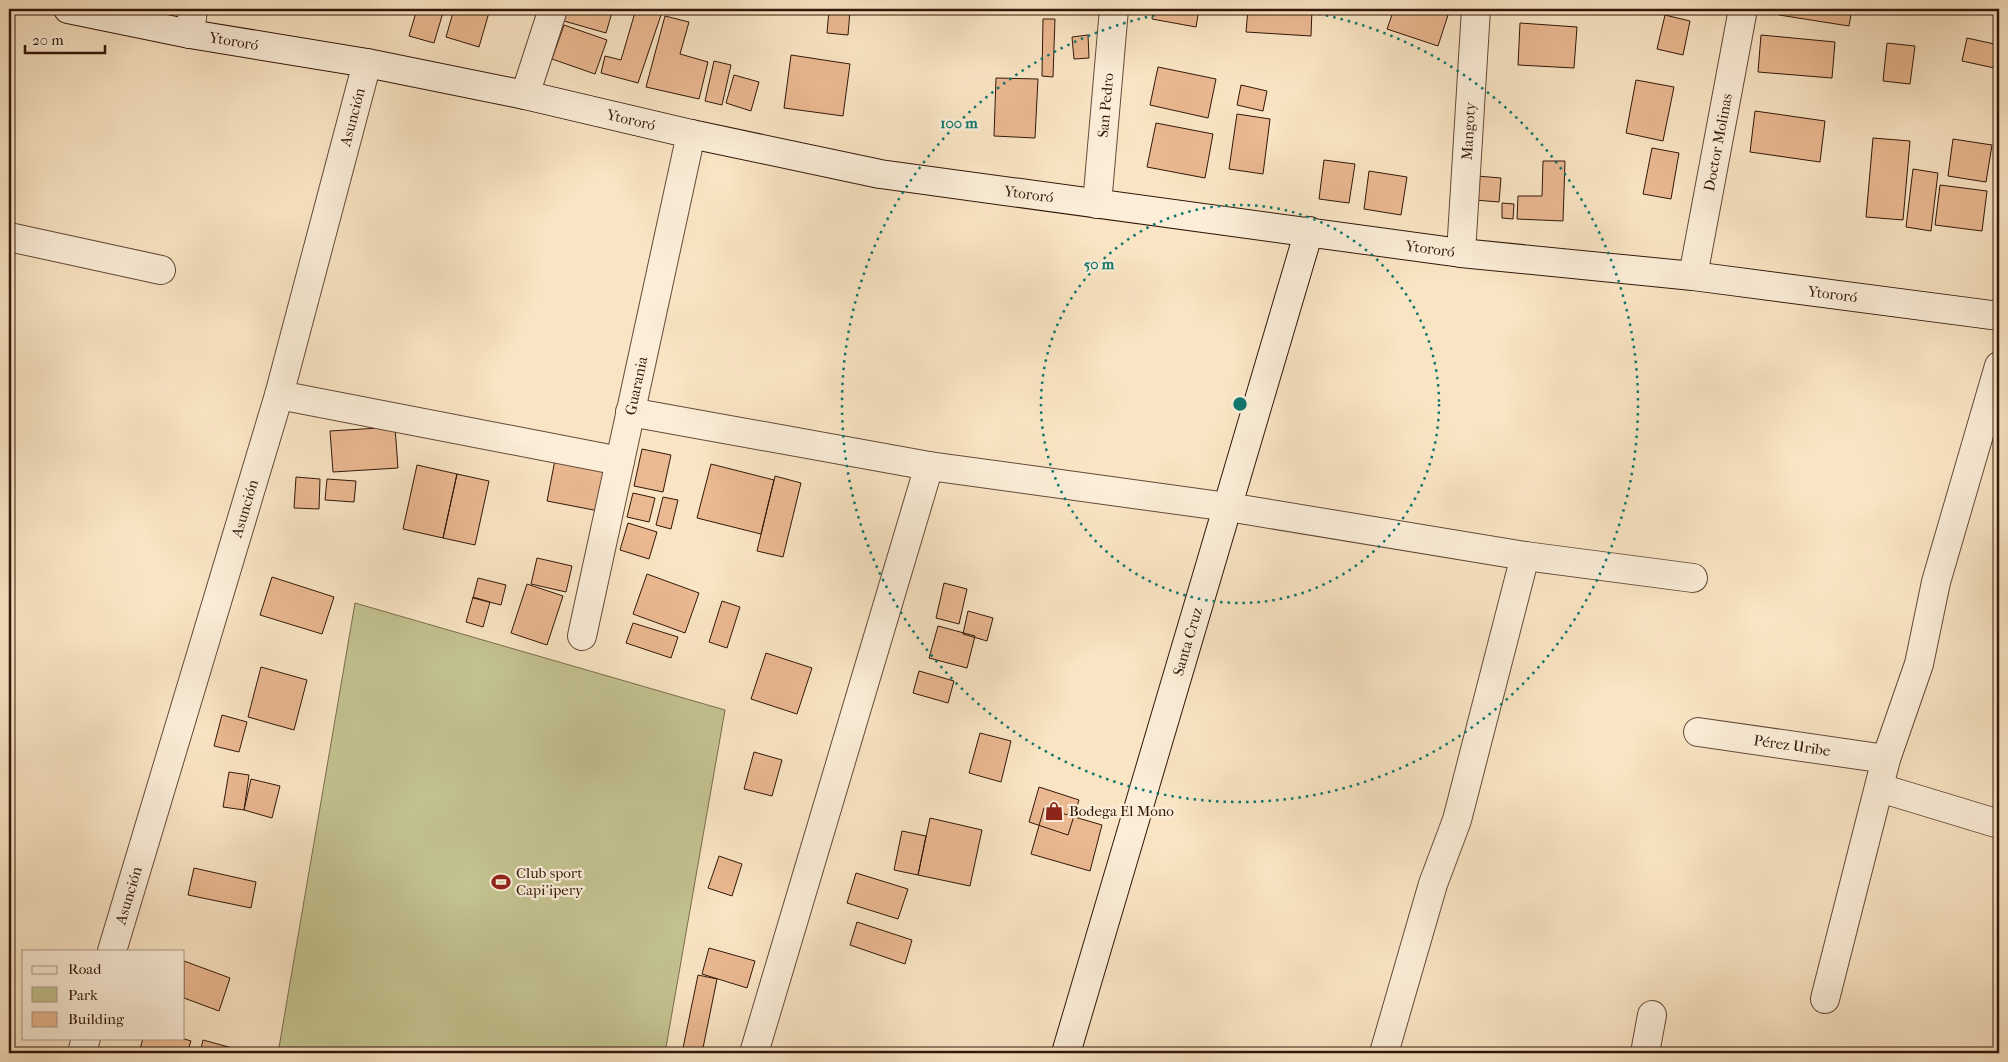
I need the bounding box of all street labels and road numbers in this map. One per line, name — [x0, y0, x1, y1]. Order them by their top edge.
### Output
street label: Ytororó — [207, 28, 260, 54]
street label: San Pedro — [1094, 72, 1117, 138]
street label: Asunción — [336, 86, 369, 149]
street label: Doctor Molinas — [1700, 92, 1736, 193]
street label: Mangoty — [1458, 101, 1479, 161]
street label: Ytororó — [604, 105, 658, 134]
street label: Ytororó — [1002, 182, 1055, 207]
street label: Ytororó — [1403, 236, 1456, 261]
street label: Ytororó — [1806, 282, 1859, 306]
street label: Guarania — [621, 354, 652, 417]
street label: Asunción — [227, 477, 262, 541]
street label: Santa Cruz — [1169, 605, 1206, 678]
street label: Pérez Uribe — [1752, 731, 1832, 760]
street label: Asunción — [111, 864, 146, 928]

